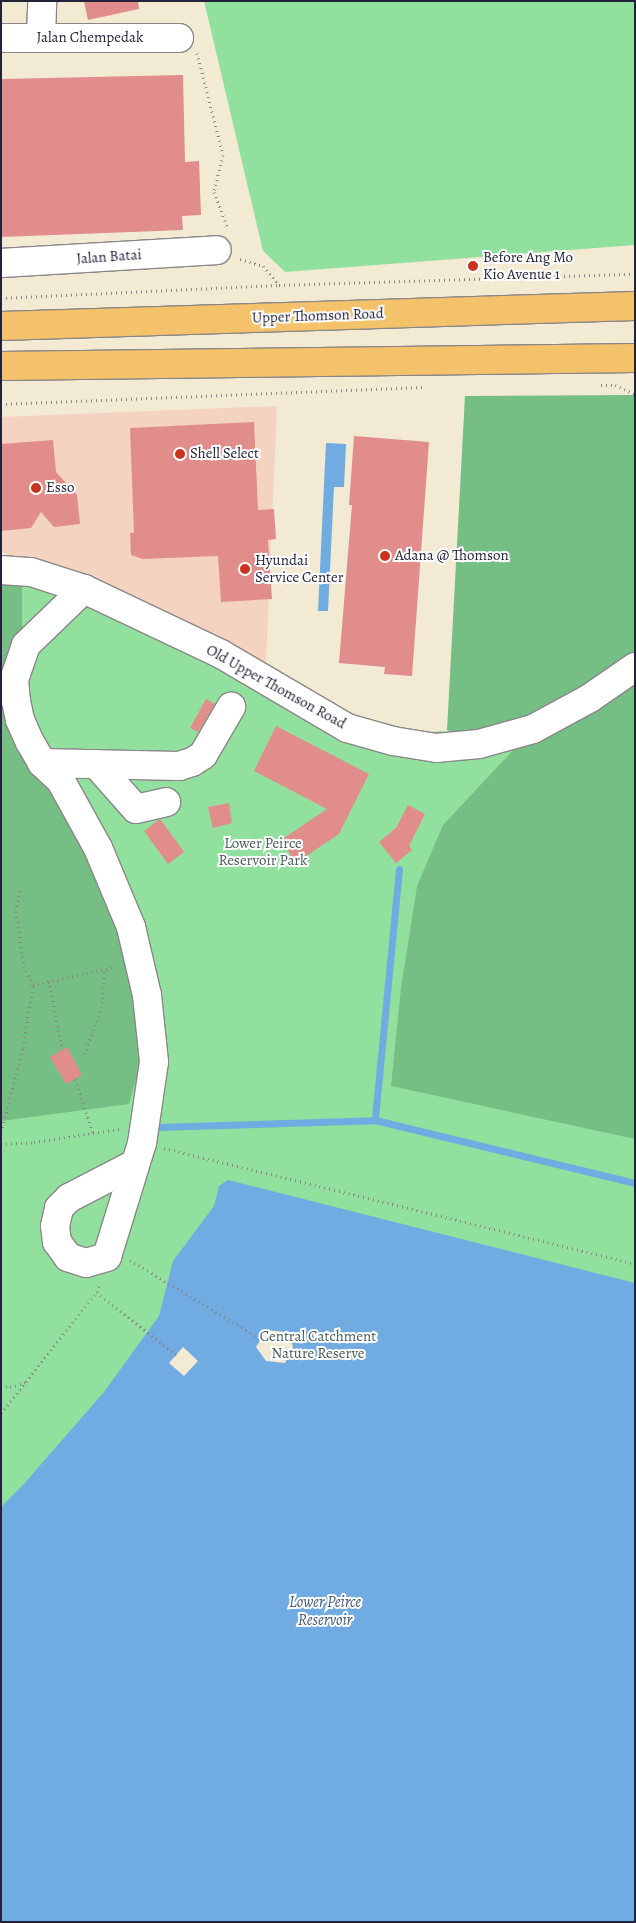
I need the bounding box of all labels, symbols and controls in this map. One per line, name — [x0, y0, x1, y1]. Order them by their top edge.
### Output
street label: Jalan Chempedak — [36, 29, 144, 47]
street label: Jalan Batai — [76, 246, 142, 268]
place label: Before Ang Mo Kio Avenue 1 — [483, 248, 573, 283]
marker: Before Ang Mo Kio Avenue 1 — [467, 260, 479, 272]
street label: Upper Thomson Road — [252, 305, 384, 327]
place label: Shell Select — [190, 445, 259, 463]
marker: Shell Select — [174, 448, 186, 460]
place label: Esso — [46, 479, 74, 497]
marker: Esso — [30, 482, 42, 494]
place label: Adana @ Thomson — [395, 547, 509, 565]
marker: Adana @ Thomson — [379, 550, 391, 562]
place label: Hyundai Service Center — [255, 551, 344, 586]
marker: Hyundai Service Center — [239, 563, 251, 575]
street label: Old Upper Thomson Road — [203, 641, 349, 733]
park label: Lower Peirce Reservoir Park — [218, 834, 308, 869]
park label: Central Catchment Nature Reserve — [260, 1327, 376, 1362]
water label: Lower Peirce Reservoir — [289, 1592, 361, 1630]

